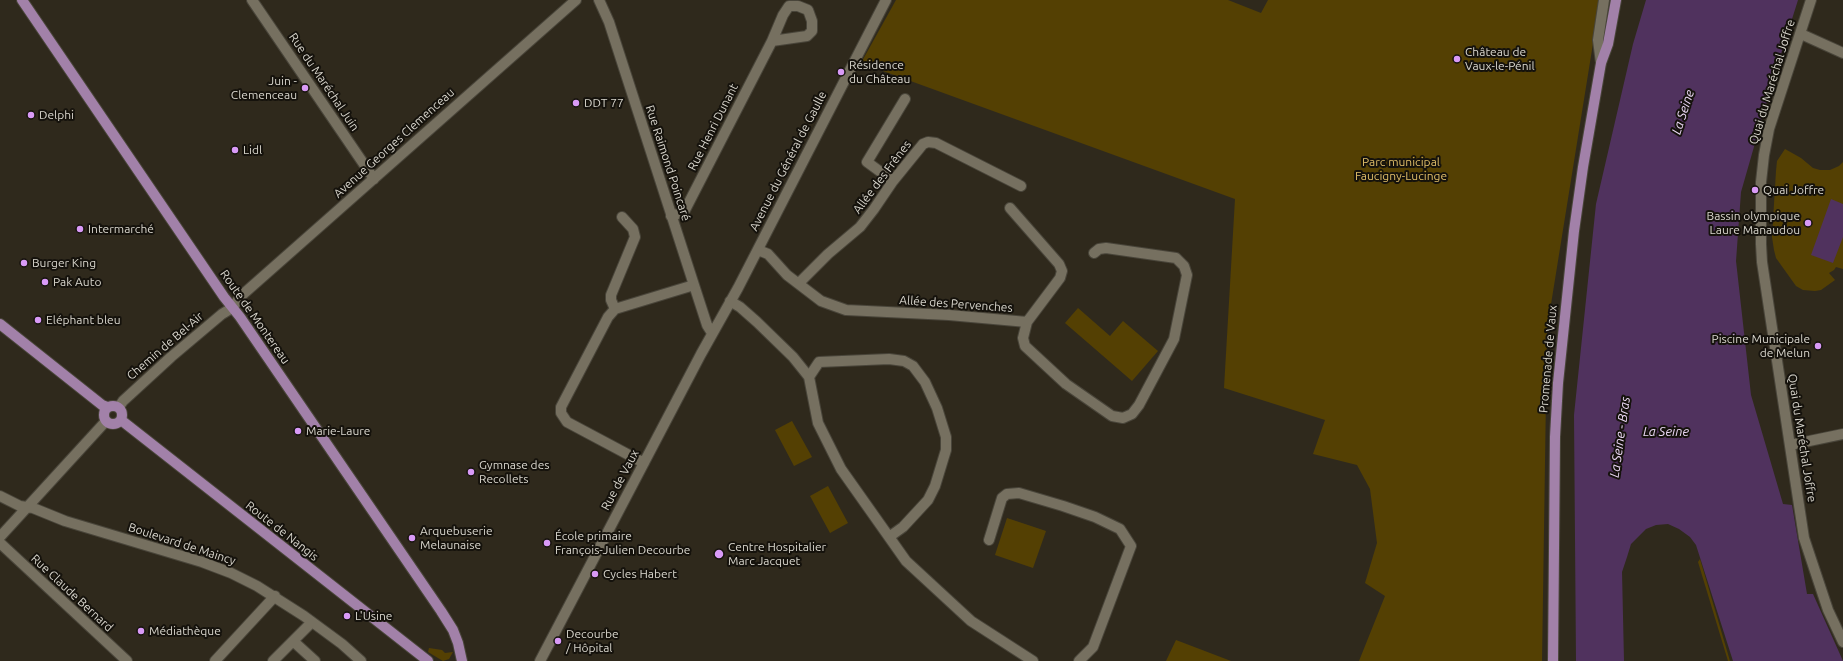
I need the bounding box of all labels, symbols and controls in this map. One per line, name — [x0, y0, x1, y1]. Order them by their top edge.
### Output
street label: Quai du Maréchal Joffre — [1746, 18, 1798, 146]
street label: Rue du Maréchal Juin — [286, 30, 362, 134]
place label: Château de Vaux-le-Pénil — [1465, 45, 1535, 73]
marker: Château de Vaux-le-Pénil — [1452, 54, 1462, 64]
place label: Résidence du Château — [849, 58, 910, 86]
marker: Résidence du Château — [836, 67, 846, 77]
place label: Juin - Clemenceau — [231, 74, 297, 102]
street label: Rue Henri Dunant — [685, 81, 741, 173]
marker: Juin - Clemenceau — [300, 83, 310, 93]
street label: Avenue Georges Clemenceau — [331, 85, 457, 201]
water label: La Seine — [1668, 88, 1698, 136]
street label: Avenue du Général de Gaulle — [746, 89, 830, 233]
place label: DDT 77 — [584, 96, 624, 110]
marker: DDT 77 — [571, 98, 581, 108]
street label: Rue Raimond Poincaré — [642, 103, 694, 223]
place label: Delphi — [39, 108, 74, 122]
marker: Delphi — [26, 110, 36, 120]
street label: Allée des Frênes — [850, 138, 914, 216]
place label: Lidl — [243, 143, 262, 157]
marker: Lidl — [230, 145, 240, 155]
park label: Parc municipal Faucigny-Lucinge — [1355, 155, 1447, 183]
place label: Quai Joffre — [1763, 183, 1824, 197]
marker: Quai Joffre — [1750, 185, 1760, 195]
place label: Bassin olympique Laure Manaudou — [1707, 209, 1800, 237]
marker: Bassin olympique Laure Manaudou — [1803, 218, 1813, 228]
place label: Intermarché — [88, 222, 154, 236]
marker: Intermarché — [75, 224, 85, 234]
place label: Burger King — [32, 256, 96, 270]
marker: Burger King — [19, 258, 29, 268]
street label: Route de Montereau — [217, 267, 293, 367]
place label: Pak Auto — [53, 275, 101, 289]
marker: Pak Auto — [40, 277, 50, 287]
street label: Allée des Pervenches — [899, 293, 1013, 315]
street label: Promenade de Vaux — [1536, 305, 1560, 413]
street label: Chemin de Bel-Air — [124, 309, 206, 383]
place label: Eléphant bleu — [46, 313, 120, 327]
marker: Eléphant bleu — [33, 315, 43, 325]
place label: Piscine Municipale de Melun — [1711, 332, 1810, 360]
marker: Piscine Municipale de Melun — [1813, 341, 1823, 351]
street label: Quai du Maréchal Joffre — [1785, 373, 1819, 503]
water label: La Seine - Bras — [1607, 396, 1633, 478]
place label: Marie-Laure — [306, 424, 370, 438]
water label: La Seine — [1643, 424, 1689, 440]
marker: Marie-Laure — [293, 426, 303, 436]
street label: Rue de Vaux — [598, 447, 642, 513]
place label: Gymnase des Recollets — [479, 458, 549, 486]
marker: Gymnase des Recollets — [466, 467, 476, 477]
street label: Route de Nangis — [243, 498, 321, 564]
street label: Boulevard de Maincy — [127, 520, 237, 568]
place label: Arquebuserie Melaunaise — [420, 524, 493, 552]
place label: École primaire François-Julien Decourbe — [555, 529, 690, 557]
marker: Arquebuserie Melaunaise — [407, 533, 417, 543]
marker: École primaire François-Julien Decourbe — [542, 538, 552, 548]
place label: Centre Hospitalier Marc Jacquet — [728, 540, 826, 568]
marker: Centre Hospitalier Marc Jacquet — [713, 548, 725, 560]
street label: Rue Claude Bernard — [28, 551, 116, 635]
place label: Cycles Habert — [603, 567, 677, 581]
marker: Cycles Habert — [590, 569, 600, 579]
place label: L'Usine — [355, 609, 392, 623]
marker: L'Usine — [342, 611, 352, 621]
place label: Médiathèque — [149, 624, 221, 638]
marker: Médiathèque — [136, 626, 146, 636]
place label: Decourbe / Hôpital — [566, 627, 619, 655]
marker: Decourbe / Hôpital — [553, 636, 563, 646]

